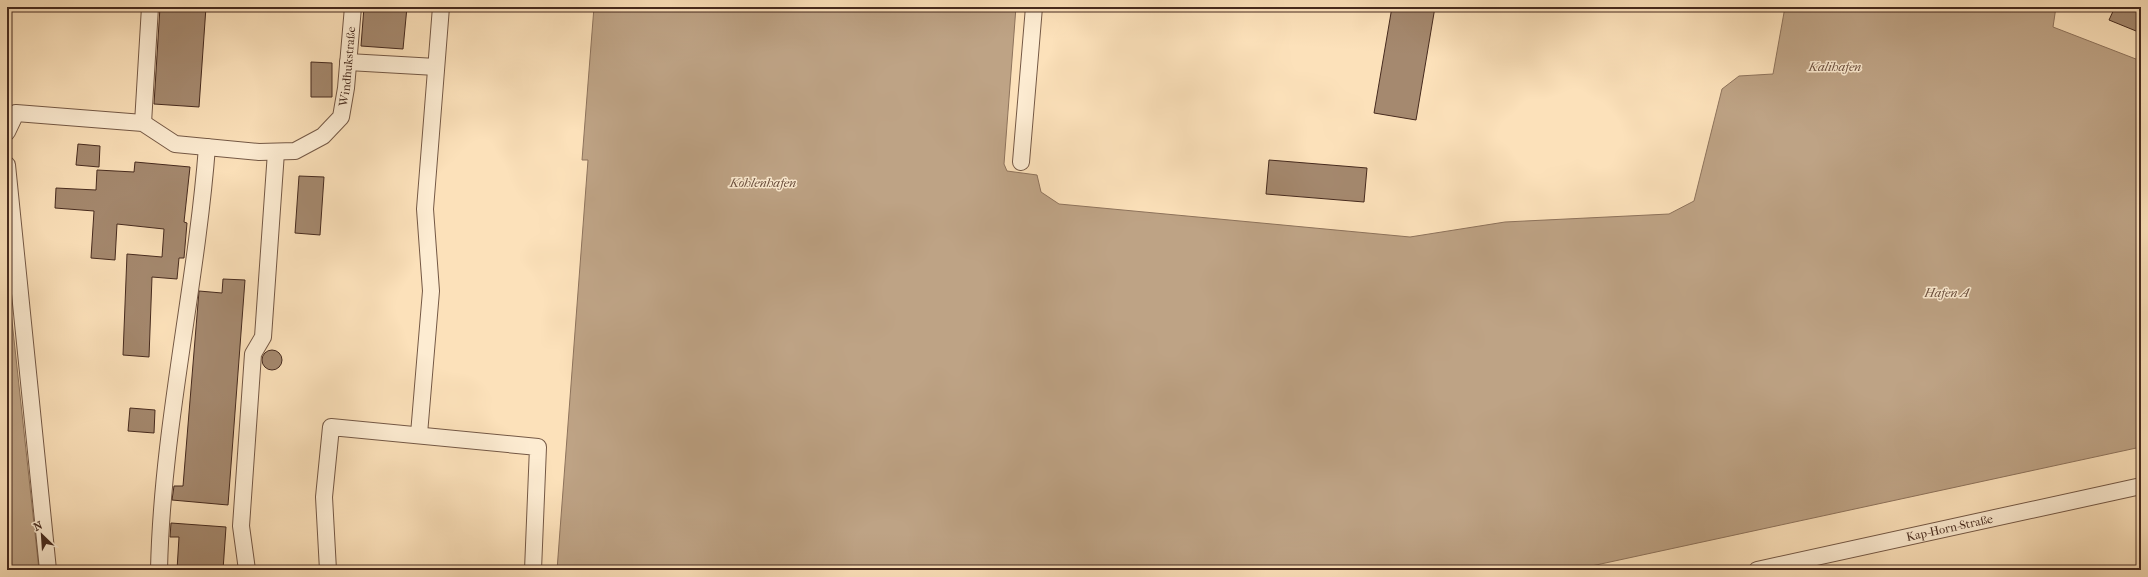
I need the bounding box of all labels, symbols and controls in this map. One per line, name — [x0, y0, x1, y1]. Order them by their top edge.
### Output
street label: Windhukstraße — [336, 26, 358, 108]
water label: Kalihafen — [1808, 59, 1861, 74]
water label: Kohlenhafen — [729, 175, 796, 190]
water label: Hafen A — [1923, 285, 1970, 300]
street label: Kap-Horn-Straße — [1905, 512, 1994, 544]
north arrow — [22, 515, 62, 555]
text: N — [31, 518, 45, 534]

